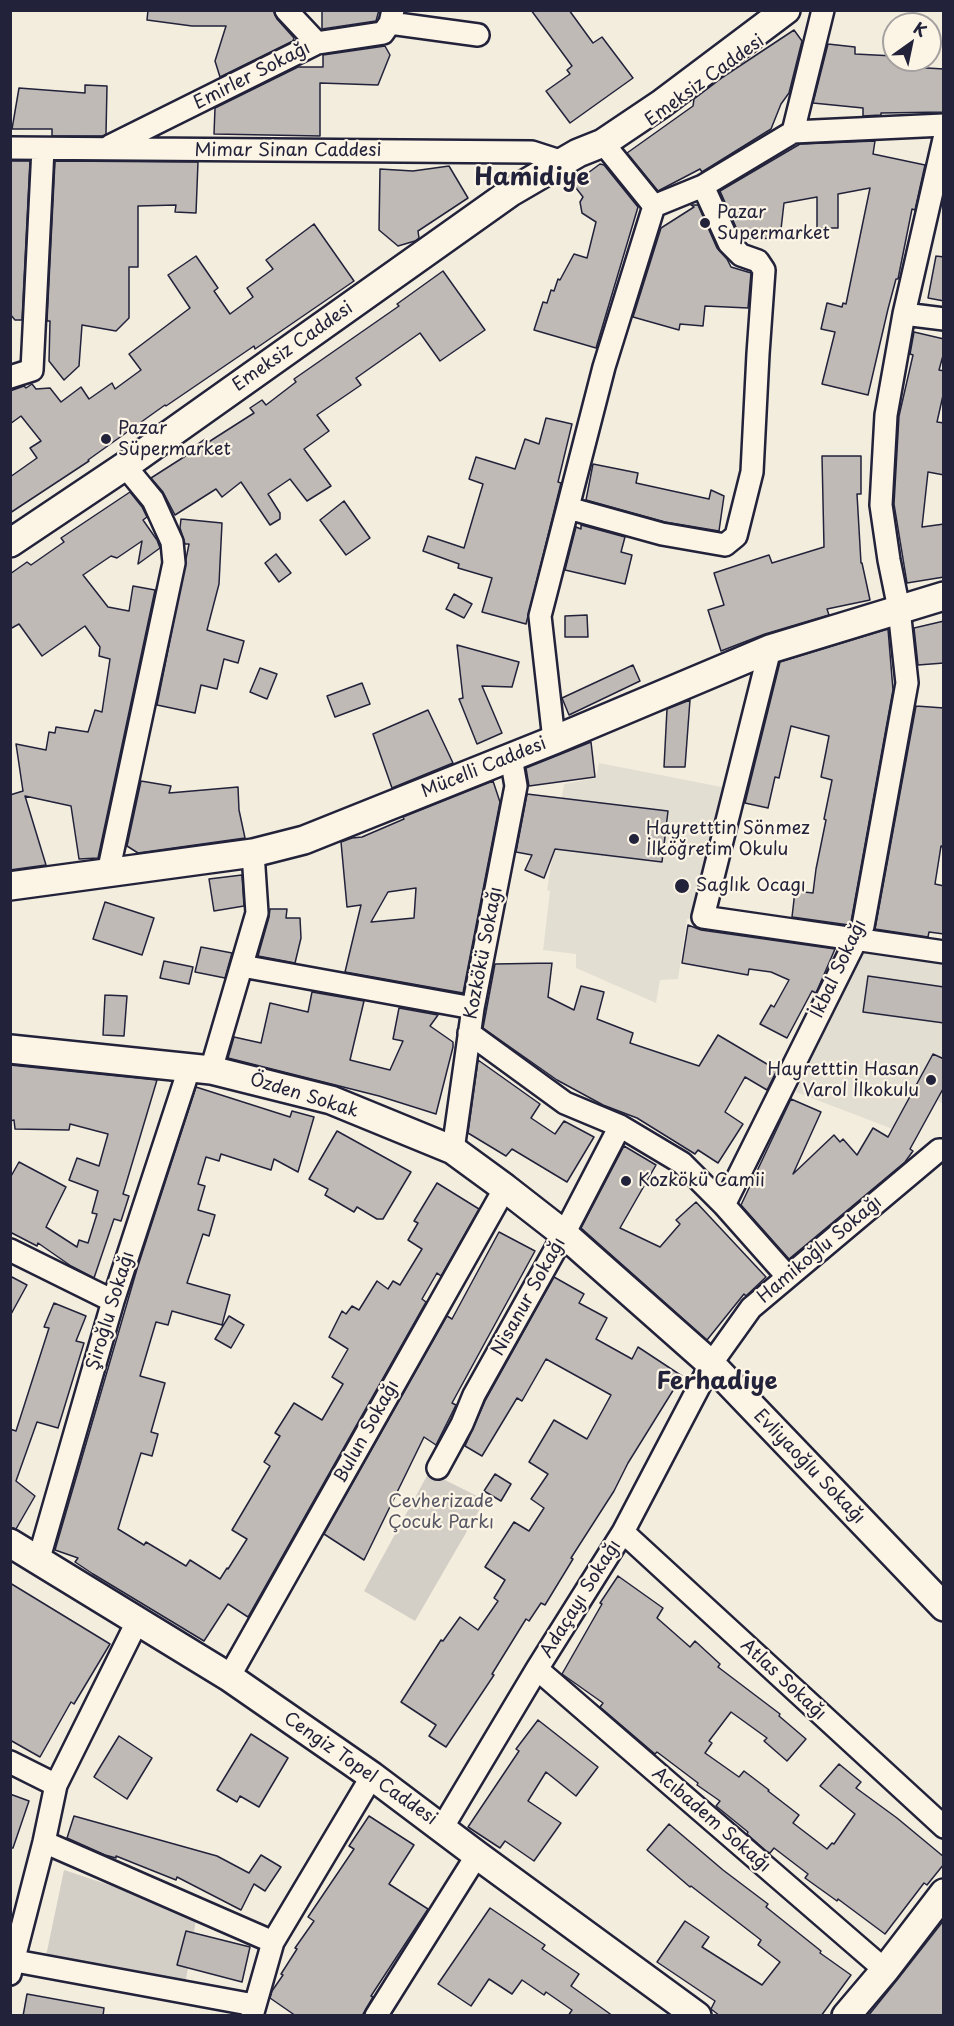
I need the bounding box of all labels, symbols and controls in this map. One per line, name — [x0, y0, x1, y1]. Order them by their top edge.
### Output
north arrow — [882, 12, 942, 72]
text: K — [909, 15, 932, 42]
street label: Emeksiz Caddesi — [641, 31, 769, 131]
street label: Emirler Sokağı — [190, 37, 314, 115]
street label: Mimar Sinan Caddesi — [194, 140, 382, 162]
district label: Hamidiye — [475, 164, 589, 192]
place label: Pazar Supermarket — [717, 202, 830, 244]
marker: Pazar Supermarket — [698, 216, 712, 230]
street label: Emeksiz Caddesi — [229, 297, 357, 397]
place label: Pazar Süpermarket — [118, 418, 231, 460]
marker: Pazar Süpermarket — [99, 432, 113, 446]
street label: Mücelli Caddesi — [418, 733, 550, 803]
place label: Hayretttin Sönmez İlköğretim Okulu — [646, 818, 810, 860]
marker: Hayretttin Sönmez İlköğretim Okulu — [627, 832, 641, 846]
place label: Saglık Ocagı — [696, 875, 806, 897]
marker: Saglık Ocagı — [673, 877, 691, 895]
street label: Kozkökü Sokağı — [461, 885, 507, 1021]
street label: İkbal Sokağı — [807, 916, 871, 1022]
place label: Hayretttin Hasan Varol İlkokulu — [767, 1059, 919, 1102]
street label: Özden Sokak — [247, 1069, 361, 1123]
marker: Hayretttin Hasan Varol İlkokulu — [924, 1073, 938, 1087]
place label: Kozkökü Camii — [638, 1170, 765, 1192]
marker: Kozkökü Camii — [619, 1174, 633, 1188]
street label: Hamikoğlu Sokağı — [754, 1192, 886, 1308]
street label: Nisanur Sokağı — [488, 1234, 570, 1360]
street label: Şiroğlu Sokağı — [83, 1249, 139, 1373]
district label: Ferhadiye — [656, 1368, 778, 1396]
street label: Bulun Sokağı — [330, 1377, 404, 1487]
street label: Evliyaoğlu Sokağı — [749, 1405, 869, 1529]
park label: Cevherizade Çocuk Parkı — [388, 1491, 494, 1534]
street label: Adaçayı Sokağı — [536, 1536, 626, 1662]
street label: Atlas Sokağı — [736, 1635, 830, 1725]
street label: Cengiz Topel Caddesi — [279, 1708, 441, 1830]
street label: Acıbadem Sokağı — [647, 1763, 775, 1877]

